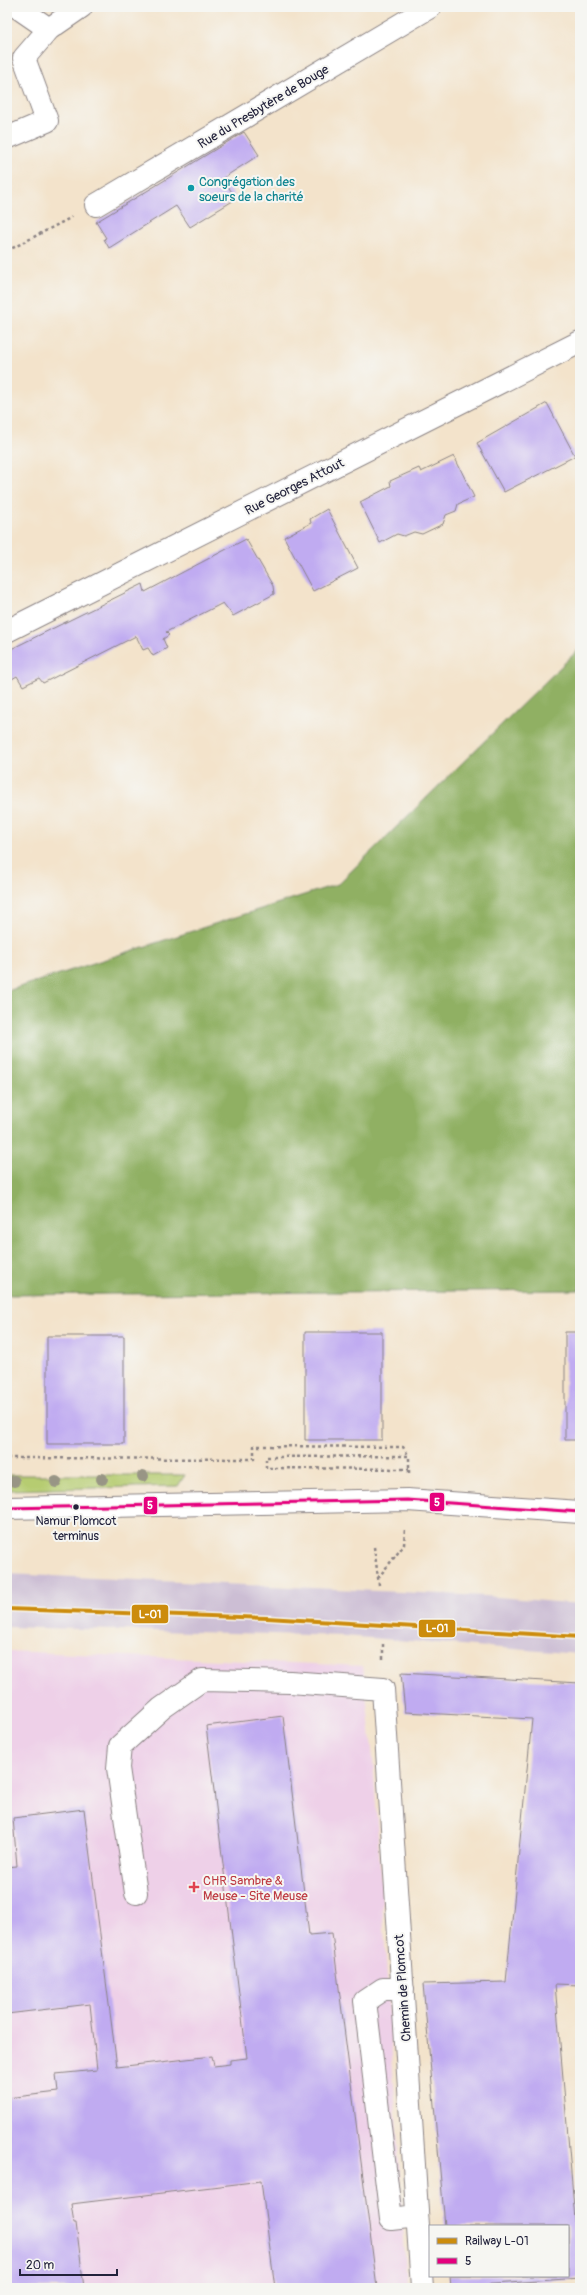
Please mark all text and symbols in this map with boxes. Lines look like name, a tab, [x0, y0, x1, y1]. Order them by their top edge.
street label: Rue du Presbytère de Bouge	[195, 61, 332, 152]
place label: Congrégation des soeurs de la charité	[199, 174, 304, 205]
marker: Congrégation des soeurs de la charité	[186, 183, 196, 193]
street label: Rue Georges Attout	[242, 455, 347, 519]
line badge: 5	[429, 1492, 445, 1512]
line badge: 5	[143, 1496, 158, 1515]
text: 5	[434, 1496, 440, 1509]
text: 5	[147, 1499, 153, 1512]
marker: Namur Plomcot terminus	[71, 1502, 81, 1512]
place label: Namur Plomcot terminus	[36, 1514, 117, 1544]
line badge: L-01	[131, 1604, 169, 1624]
text: L-01	[139, 1608, 161, 1621]
line badge: L-01	[418, 1619, 456, 1638]
text: L-01	[426, 1622, 448, 1635]
place label: CHR Sambre & Meuse - Site Meuse	[203, 1873, 308, 1904]
marker: CHR Sambre & Meuse - Site Meuse	[188, 1881, 200, 1893]
street label: Chemin de Plomcot	[391, 1933, 415, 2042]
legend	[429, 2225, 569, 2277]
text: Railway L-01	[465, 2234, 529, 2249]
scale bar	[20, 2251, 117, 2277]
text: 5	[465, 2254, 472, 2269]
text: 20 m	[26, 2258, 55, 2273]

